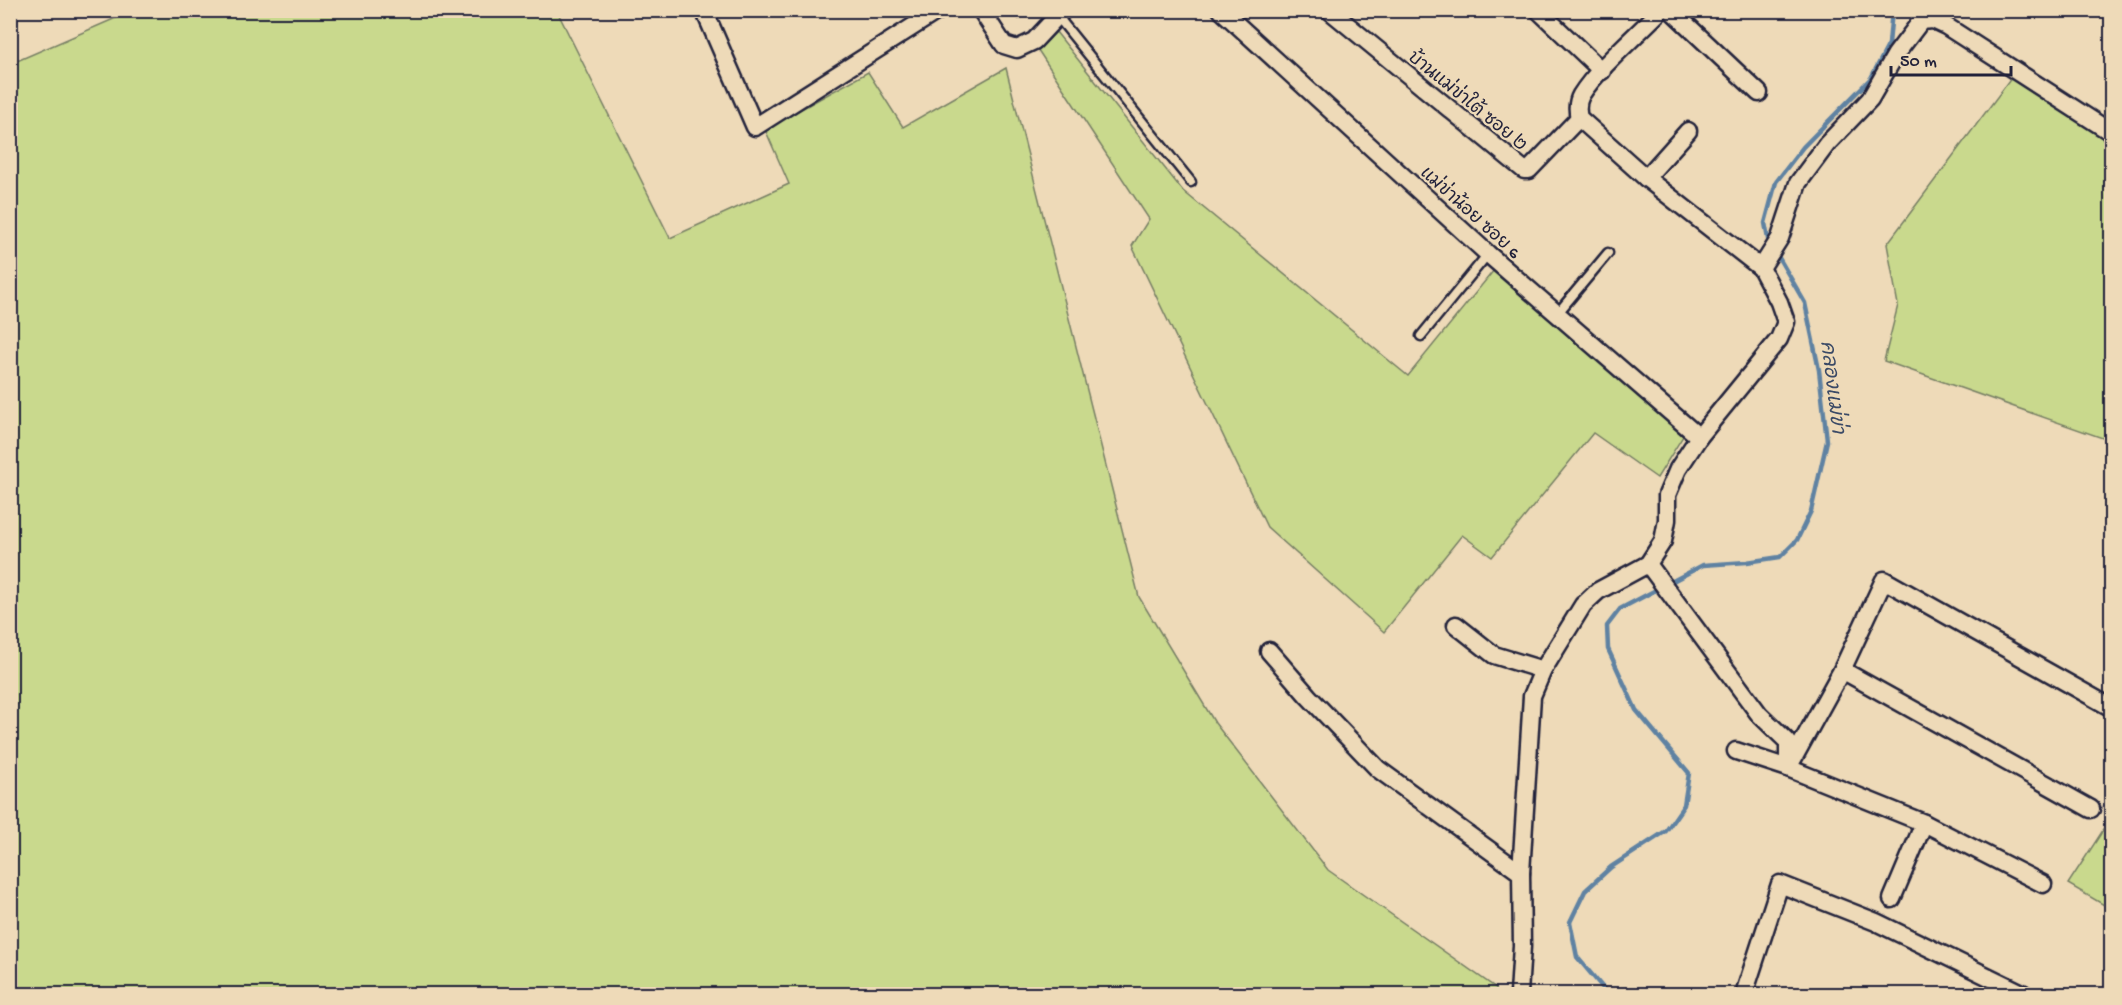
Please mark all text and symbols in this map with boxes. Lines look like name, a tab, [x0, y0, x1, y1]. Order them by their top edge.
scale bar	[1891, 39, 2011, 77]
street label: บ้านแม่ข่าใต้ ซอย ๒	[1403, 44, 1533, 156]
text: 50 m	[1900, 52, 1937, 73]
street label: แม่ข่าน้อย ซอย 6	[1415, 160, 1527, 265]
water label: คลองแม่ข่า	[1813, 339, 1852, 437]

